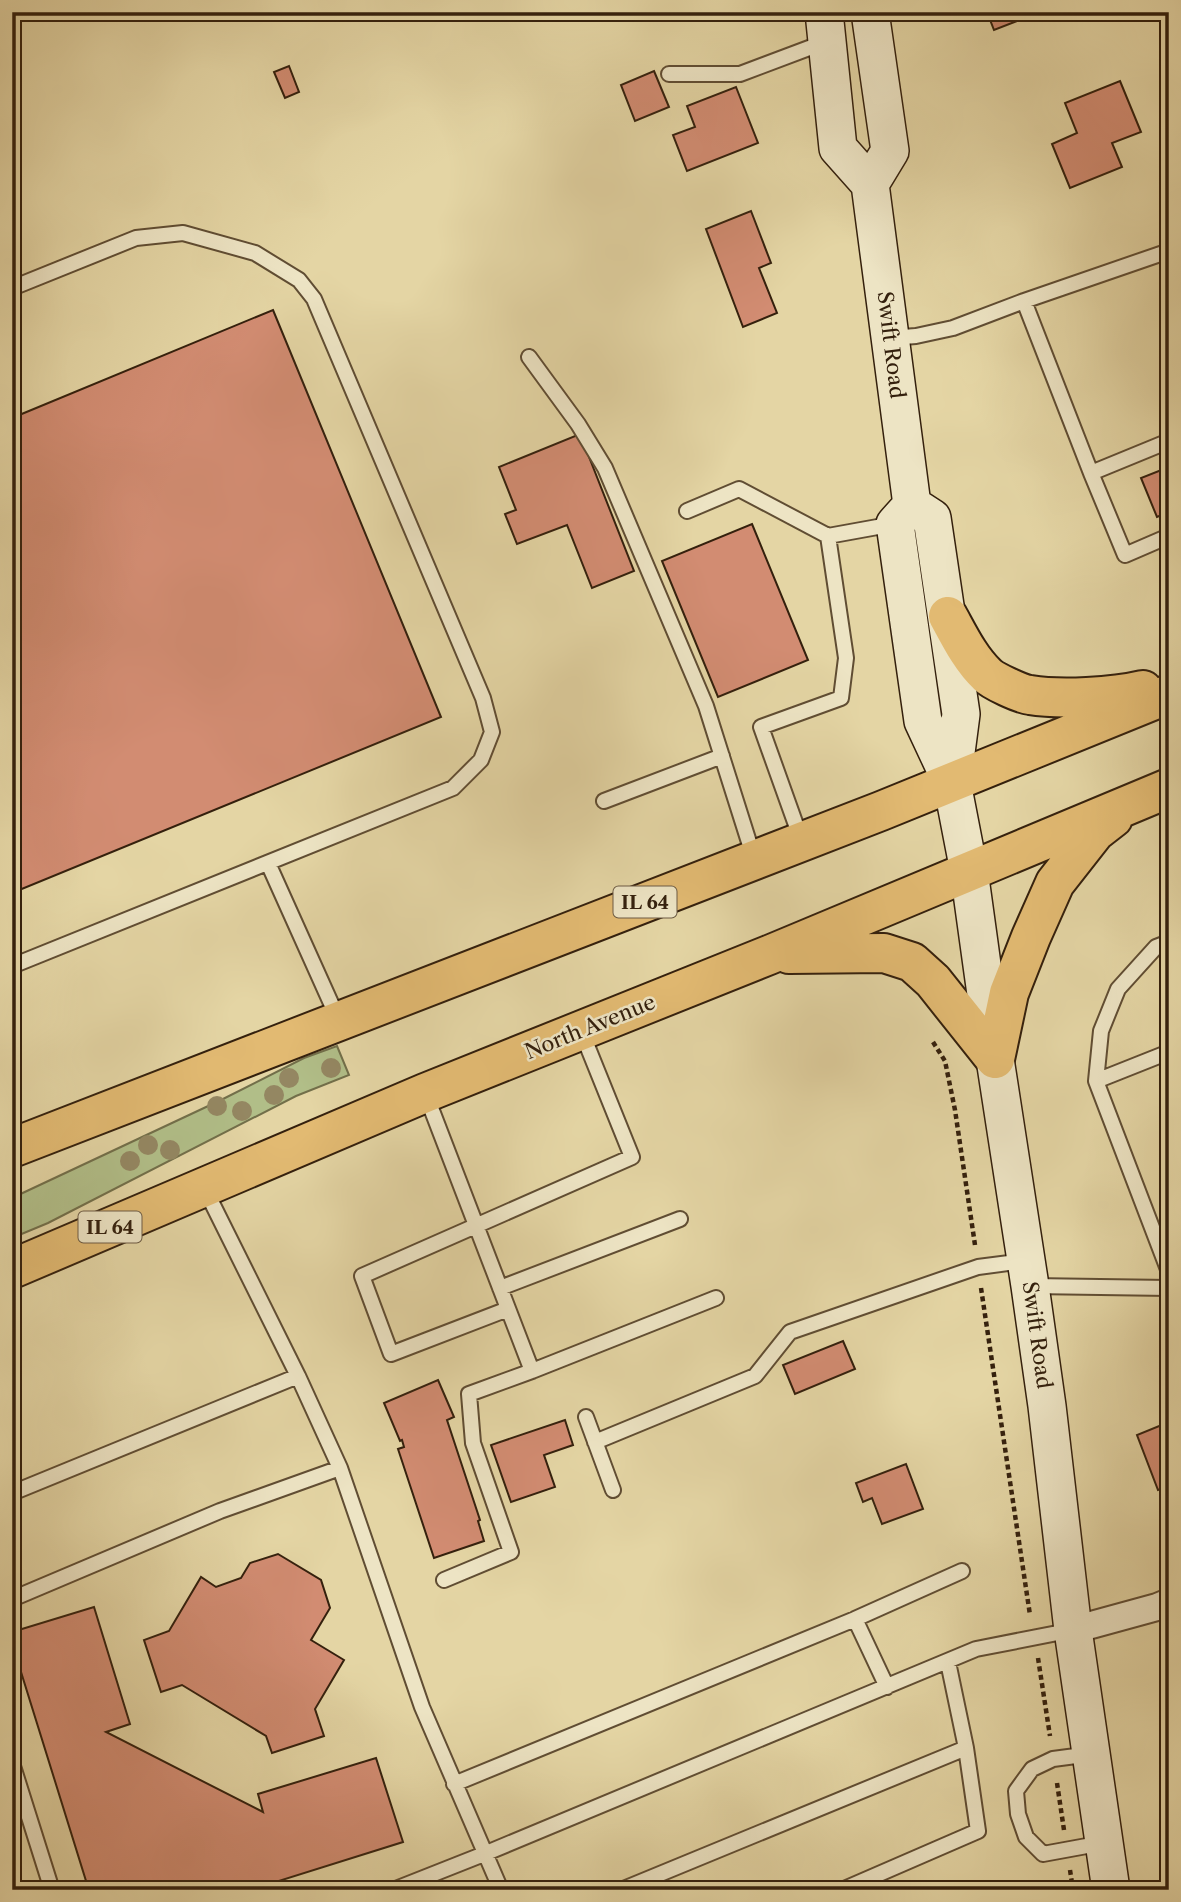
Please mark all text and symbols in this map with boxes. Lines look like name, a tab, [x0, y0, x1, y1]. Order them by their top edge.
street label: Swift Road	[872, 290, 911, 400]
road number: IL 64	[614, 887, 676, 918]
street label: North Avenue	[521, 989, 659, 1064]
road number: IL 64	[78, 1212, 142, 1242]
street label: Swift Road	[1018, 1280, 1057, 1390]

